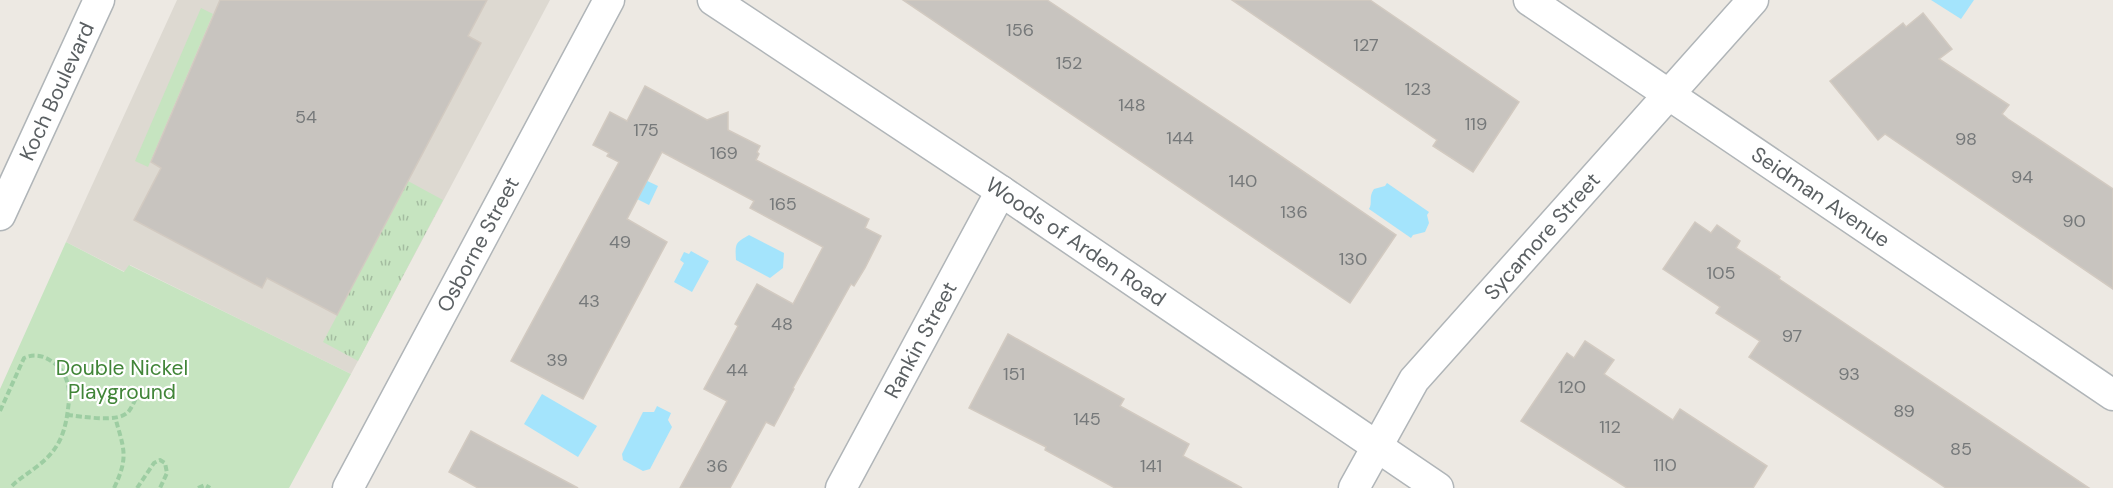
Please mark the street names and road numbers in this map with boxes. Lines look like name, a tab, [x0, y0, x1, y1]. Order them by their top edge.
street label: Koch Boulevard	[13, 18, 101, 165]
street label: Seidman Avenue	[1746, 140, 1895, 254]
street label: Sycamore Street	[1478, 167, 1606, 306]
street label: Woods of Arden Road	[980, 171, 1171, 313]
street label: Osborne Street	[431, 172, 526, 317]
street label: Rankin Street	[878, 277, 963, 403]

